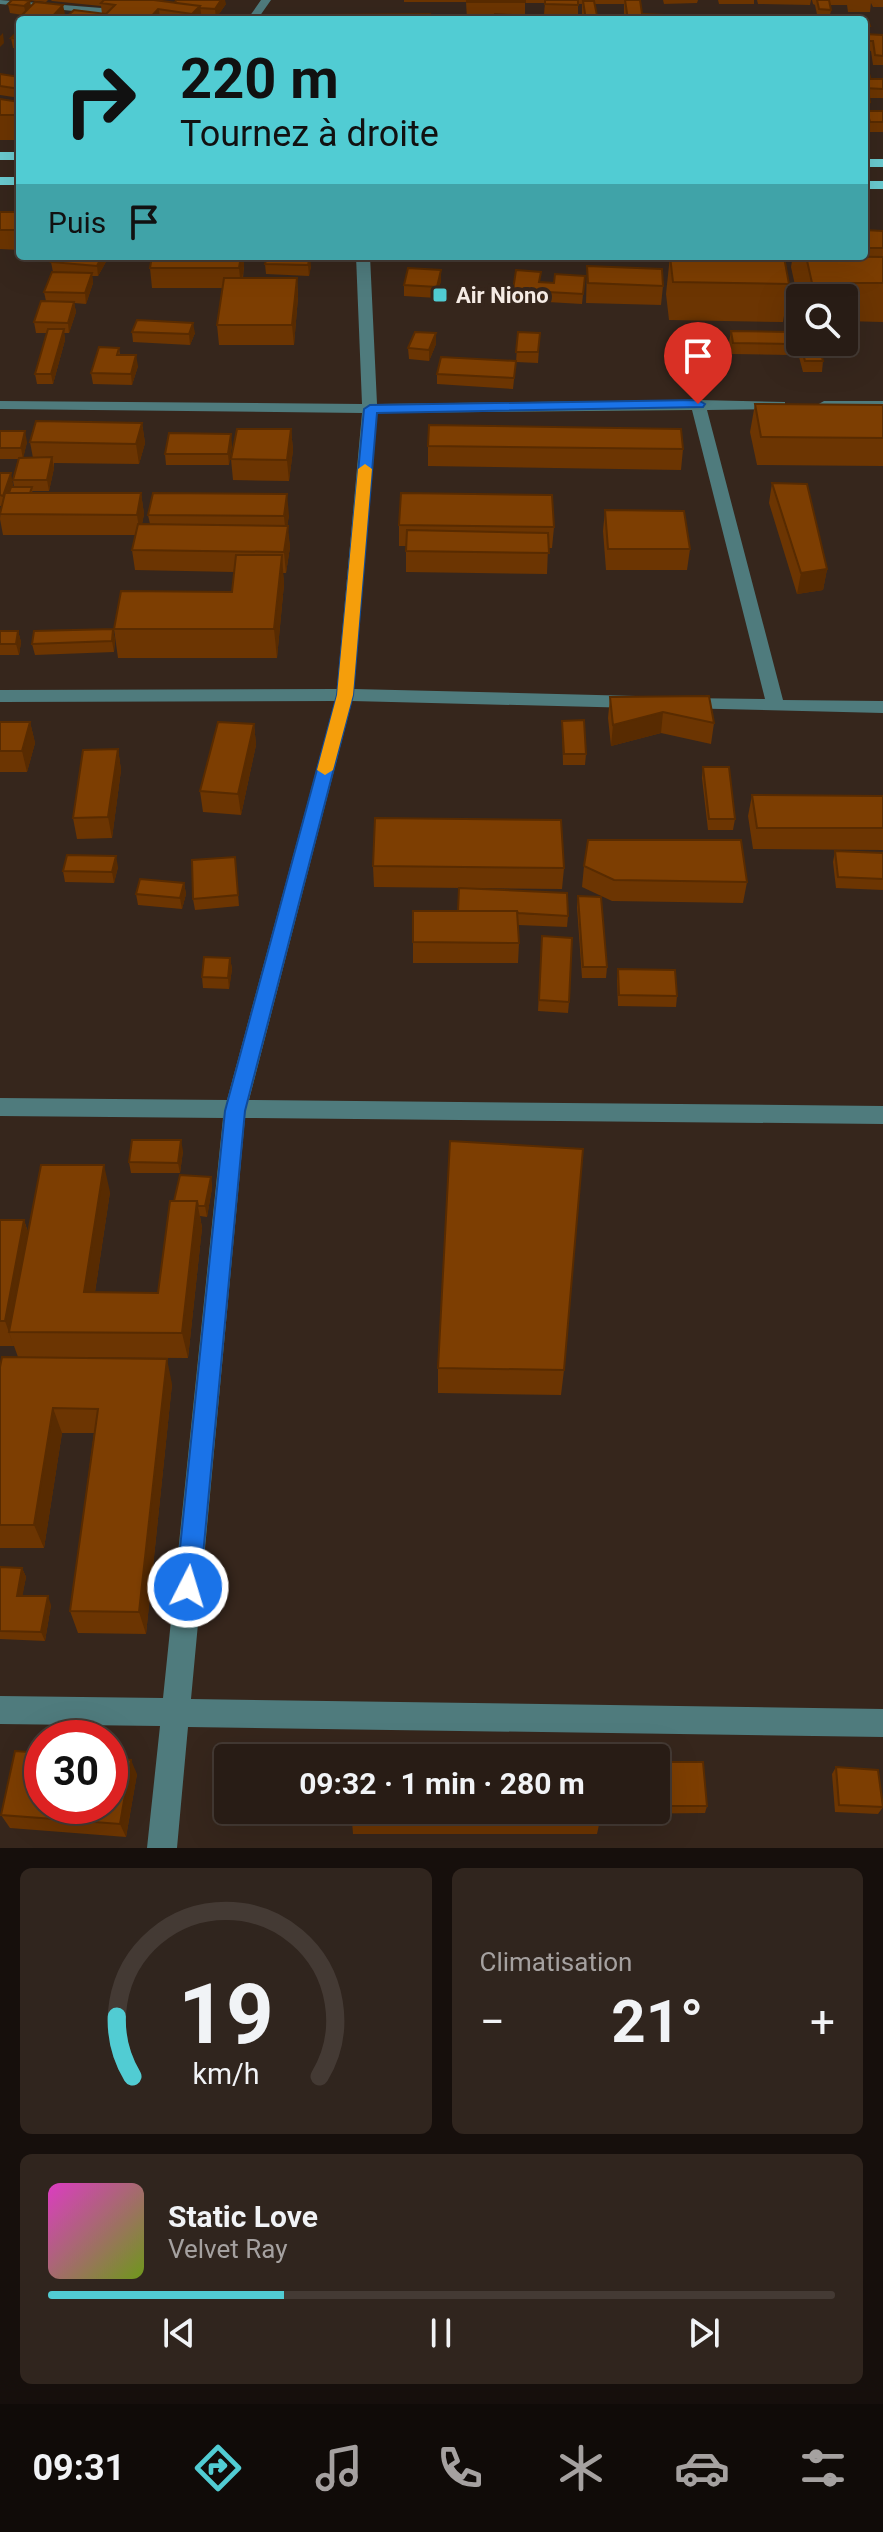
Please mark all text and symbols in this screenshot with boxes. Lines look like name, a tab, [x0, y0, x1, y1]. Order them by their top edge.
text: 220 m	[180, 46, 339, 112]
icon: right	[48, 48, 152, 152]
text: Tournez à droite	[180, 113, 439, 155]
icon: arrive	[122, 200, 166, 244]
text: Puis	[48, 205, 106, 240]
place label: Air Niono	[456, 283, 549, 308]
map controls	[786, 284, 858, 356]
button: search	[786, 284, 858, 356]
marker: Air Niono	[431, 286, 449, 304]
pin	[664, 322, 732, 404]
icon: arrive	[676, 334, 720, 378]
position arrow	[146, 1545, 230, 1629]
speed limit sign: 30	[24, 1720, 128, 1824]
text: 09:32 · 1 min · 280 m	[299, 1766, 585, 1801]
text: Climatisation	[480, 1947, 632, 1977]
text: 19	[178, 1966, 273, 2063]
text: 21°	[611, 1986, 703, 2057]
text: −	[480, 1996, 505, 2048]
text: +	[810, 1996, 835, 2048]
text: km/h	[192, 2057, 259, 2091]
text: Static Love	[168, 2199, 318, 2234]
text: Velvet Ray	[168, 2234, 288, 2264]
icon: previous	[157, 2311, 201, 2355]
icon: pause	[419, 2311, 463, 2355]
icon: next	[682, 2311, 726, 2355]
icon: directions	[190, 2440, 246, 2496]
icon: music	[311, 2440, 367, 2496]
icon: phone	[432, 2440, 488, 2496]
icon: climate	[553, 2440, 609, 2496]
icon: car	[674, 2440, 730, 2496]
icon: filters	[795, 2440, 851, 2496]
text: 09:31	[32, 2447, 125, 2489]

